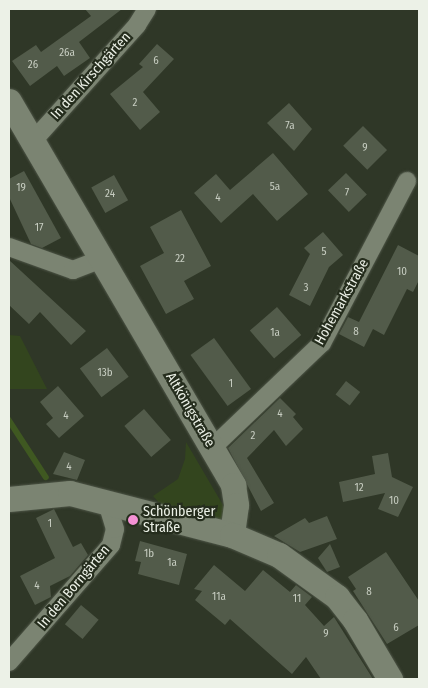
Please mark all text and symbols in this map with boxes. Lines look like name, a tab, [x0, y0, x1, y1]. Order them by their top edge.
street label: In den Kirschgärten	[48, 29, 134, 123]
house number: 26a	[59, 46, 75, 60]
house number: 6	[153, 54, 159, 68]
house number: 26	[28, 58, 38, 72]
house number: 2	[133, 96, 137, 110]
house number: 7a	[285, 119, 295, 133]
house number: 9	[362, 141, 368, 155]
house number: 5a	[270, 180, 280, 194]
house number: 19	[16, 181, 26, 195]
house number: 7	[345, 186, 349, 200]
house number: 24	[105, 187, 115, 201]
house number: 4	[215, 191, 221, 205]
house number: 17	[35, 221, 43, 235]
house number: 5	[321, 245, 327, 259]
house number: 22	[175, 252, 185, 266]
street label: Hohemarkstraße	[312, 256, 372, 348]
house number: 10	[397, 265, 407, 279]
house number: 3	[304, 281, 308, 295]
house number: 8	[353, 325, 359, 339]
house number: 1a	[270, 326, 280, 340]
house number: 13b	[97, 366, 113, 380]
street label: Altkönigstraße	[162, 370, 218, 450]
house number: 1	[229, 377, 233, 391]
house number: 4	[277, 407, 283, 421]
house number: 4	[63, 409, 69, 423]
house number: 2	[251, 429, 255, 443]
house number: 4	[66, 460, 72, 474]
house number: 12	[354, 481, 364, 495]
house number: 10	[389, 494, 399, 508]
place label: Schönberger Straße	[143, 504, 215, 536]
marker: Schönberger Straße	[127, 514, 139, 526]
house number: 1	[48, 517, 52, 531]
street label: In den Borngärten	[34, 542, 114, 632]
house number: 1b	[144, 547, 154, 561]
house number: 1a	[167, 556, 177, 570]
house number: 4	[34, 579, 40, 593]
house number: 8	[366, 585, 372, 599]
house number: 11a	[212, 590, 226, 604]
house number: 11	[293, 592, 301, 606]
house number: 6	[393, 621, 399, 635]
house number: 9	[323, 627, 329, 641]

